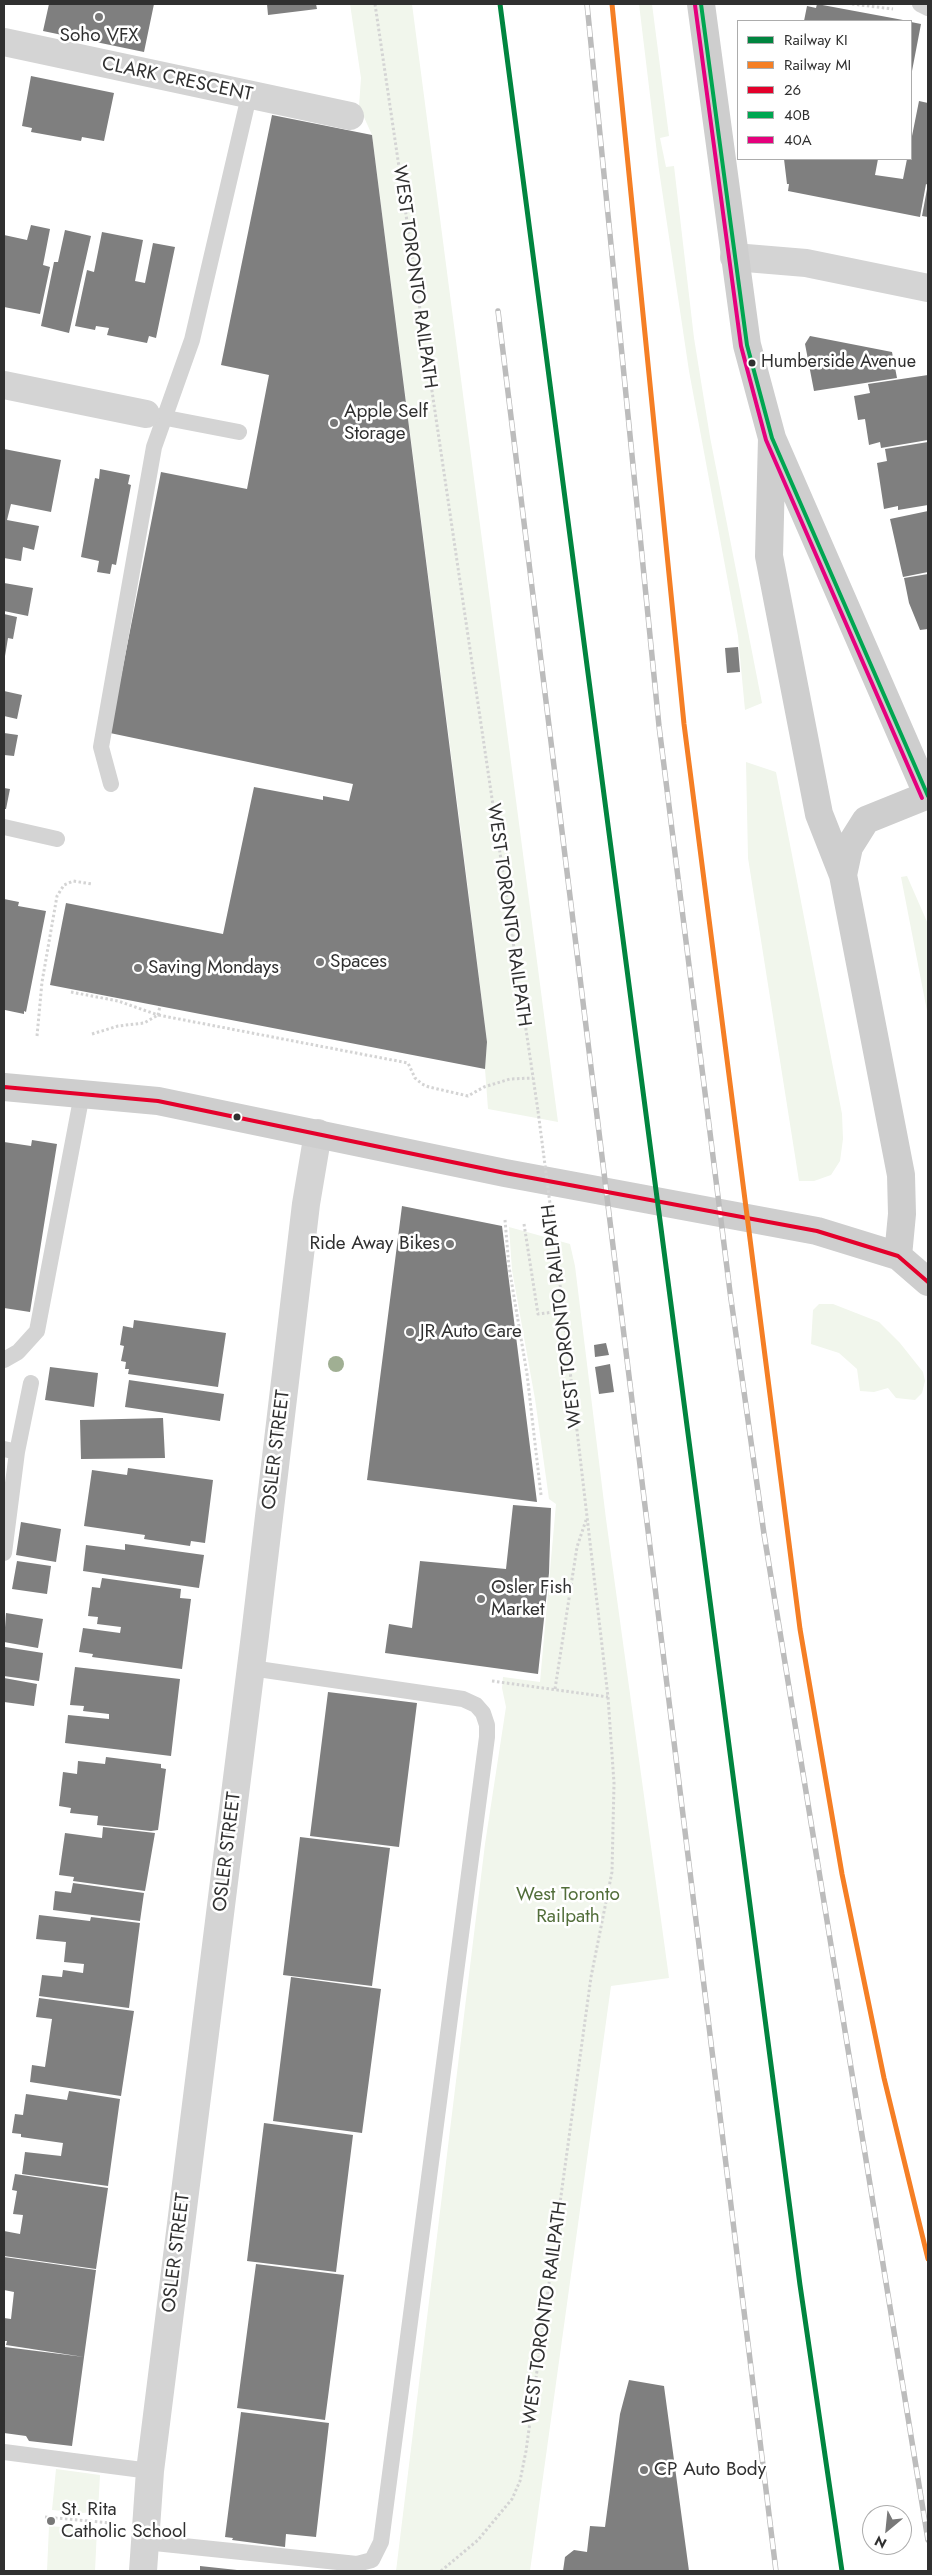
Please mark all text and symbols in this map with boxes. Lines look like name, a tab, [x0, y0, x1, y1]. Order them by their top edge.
marker: Soho VFX	[93, 11, 105, 23]
legend	[737, 20, 912, 160]
place label: Soho VFX	[60, 25, 138, 47]
text: Railway KI	[784, 29, 848, 51]
street label: CLARK CRESCENT	[100, 53, 254, 107]
text: Railway MI	[784, 54, 851, 76]
text: 26	[784, 79, 801, 101]
text: 40B	[784, 104, 810, 126]
text: 40A	[784, 129, 812, 151]
street label: WEST TORONTO RAILPATH	[387, 164, 441, 390]
place label: Humberside Avenue	[761, 352, 916, 374]
marker: Humberside Avenue	[747, 358, 757, 368]
place label: Apple Self Storage	[344, 401, 428, 445]
marker: Apple Self Storage	[328, 417, 340, 429]
street label: WEST TORONTO RAILPATH	[481, 802, 535, 1028]
place label: Spaces	[330, 951, 387, 973]
marker: Spaces	[314, 956, 326, 968]
place label: Saving Mondays	[148, 957, 279, 979]
marker: Saving Mondays	[132, 962, 144, 974]
unlabelled marker	[232, 1112, 242, 1122]
street label: WEST TORONTO RAILPATH	[538, 1203, 588, 1429]
place label: Ride Away Bikes	[309, 1233, 440, 1255]
marker: Ride Away Bikes	[444, 1238, 456, 1250]
place label: JR Auto Care	[420, 1321, 522, 1343]
marker: JR Auto Care	[404, 1326, 416, 1338]
street label: OSLER STREET	[258, 1389, 296, 1511]
place label: Osler Fish Market	[491, 1577, 572, 1621]
marker: Osler Fish Market	[475, 1593, 487, 1605]
street label: OSLER STREET	[209, 1791, 247, 1913]
park label: West Toronto Railpath	[516, 1884, 620, 1928]
street label: OSLER STREET	[158, 2192, 196, 2314]
street label: WEST TORONTO RAILPATH	[519, 2200, 573, 2426]
place label: CP Auto Body	[654, 2459, 766, 2481]
marker: CP Auto Body	[638, 2464, 650, 2476]
place label: St. Rita Catholic School	[61, 2499, 187, 2543]
north arrow	[862, 2505, 912, 2555]
marker: St. Rita Catholic School	[45, 2515, 57, 2527]
text: N	[871, 2531, 890, 2554]

